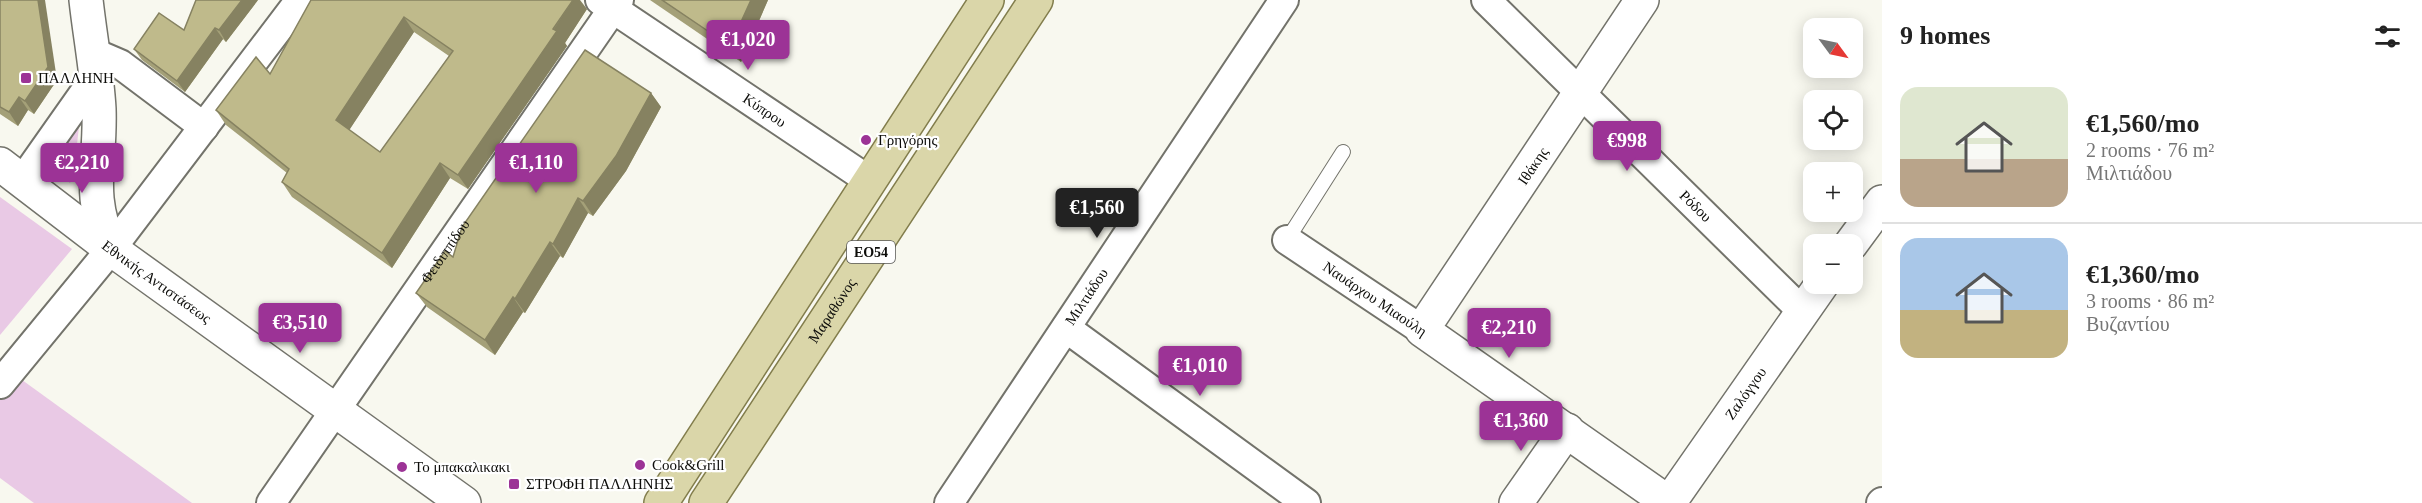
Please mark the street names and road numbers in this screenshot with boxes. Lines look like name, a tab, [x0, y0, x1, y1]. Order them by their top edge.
street label: Κύπρου	[740, 90, 789, 130]
street label: Ιθάκης	[1515, 144, 1551, 188]
street label: Ρόδου	[1676, 187, 1715, 225]
street label: Φειδιππίδου	[418, 217, 473, 286]
street label: Εθνικής Αντιστάσεως	[99, 237, 214, 326]
road number: ΕΟ54	[847, 241, 895, 263]
street label: Ναυάρχου Μιαούλη	[1320, 258, 1430, 340]
street label: Μιλτιάδου	[1062, 265, 1111, 328]
street label: Μαραθώνος	[805, 275, 859, 346]
street label: Ζαλόγγου	[1722, 364, 1769, 422]

